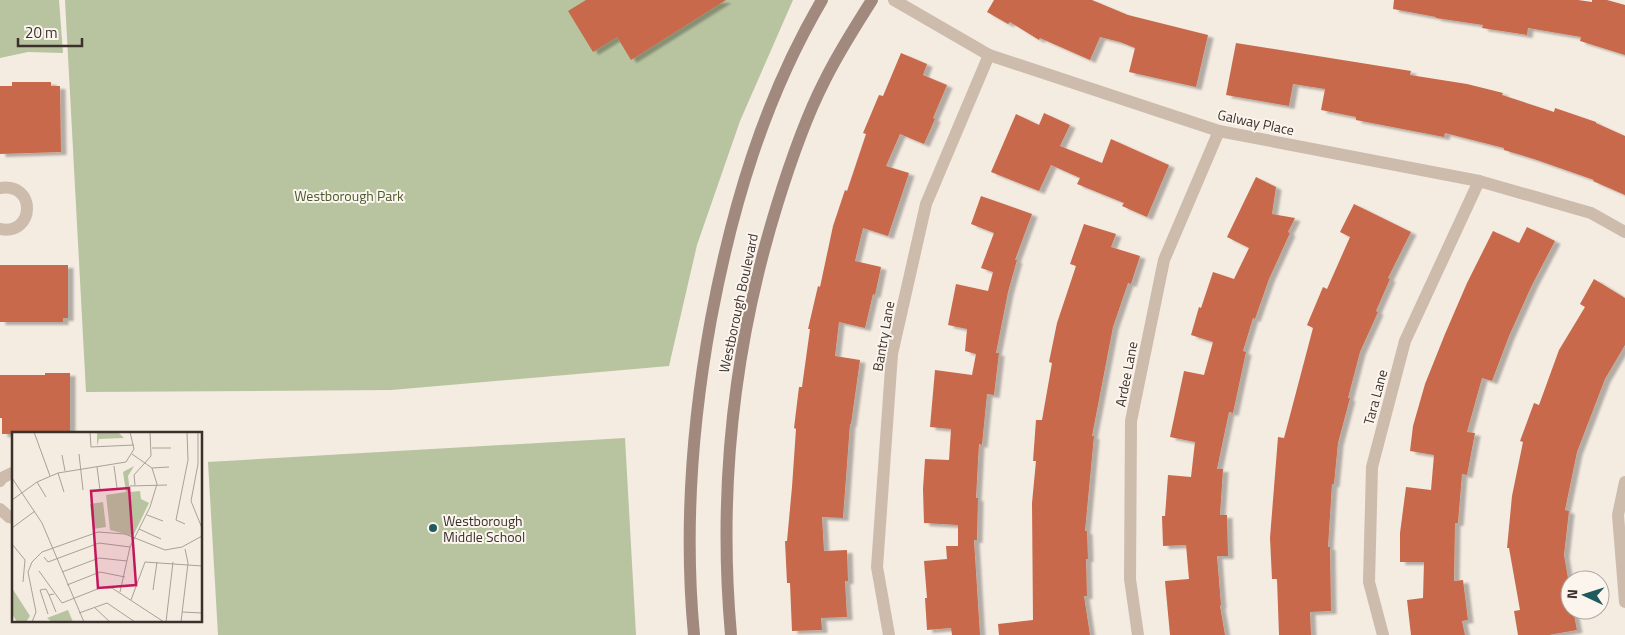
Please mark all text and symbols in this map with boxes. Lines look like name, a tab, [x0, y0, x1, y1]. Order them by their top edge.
scale bar	[18, 15, 81, 47]
text: 20 m	[25, 21, 58, 44]
street label: Galway Place	[1216, 104, 1296, 140]
park label: Westborough Park	[294, 185, 404, 206]
street label: Westborough Boulevard	[713, 231, 763, 375]
street label: Bantry Lane	[866, 299, 900, 373]
street label: Ardee Lane	[1109, 340, 1143, 408]
street label: Tara Lane	[1358, 367, 1392, 427]
inset map	[12, 432, 202, 622]
place label: Westborough Middle School	[443, 510, 525, 547]
marker: Westborough Middle School	[427, 522, 439, 534]
north arrow	[1560, 570, 1610, 620]
text: N	[1561, 588, 1582, 600]

